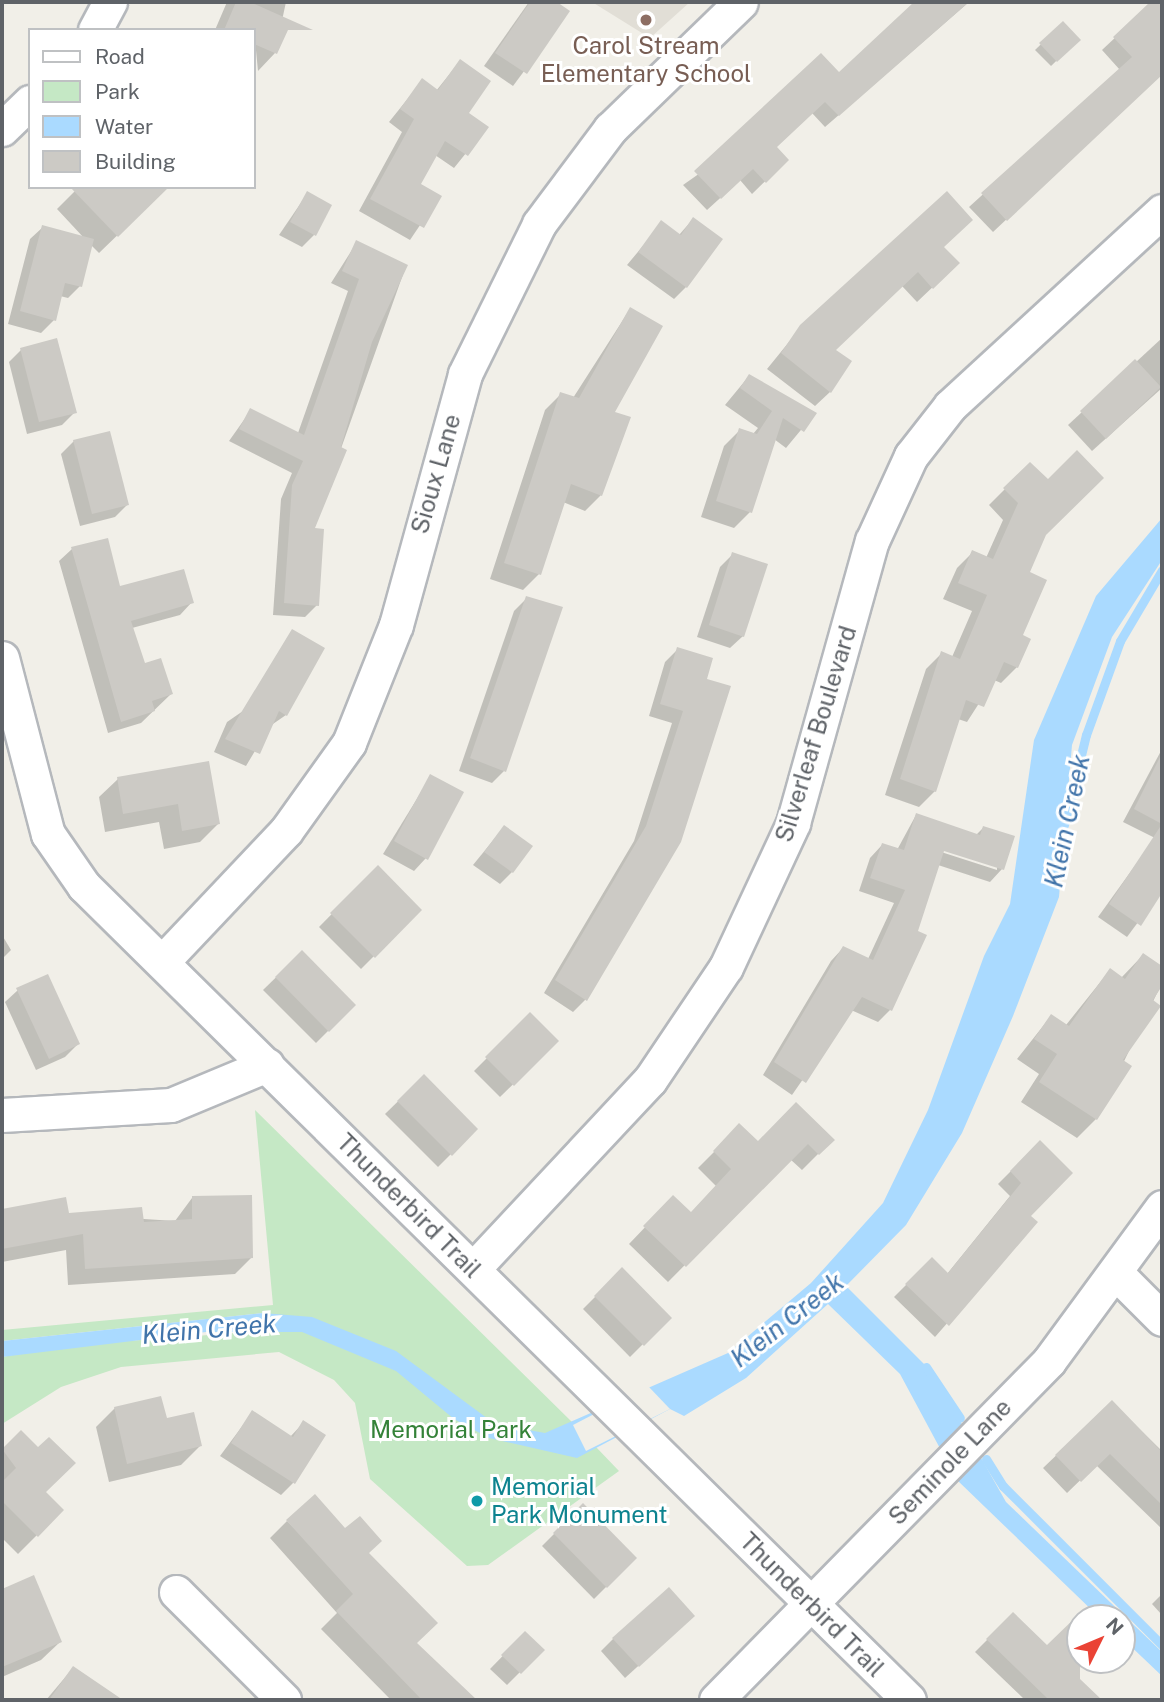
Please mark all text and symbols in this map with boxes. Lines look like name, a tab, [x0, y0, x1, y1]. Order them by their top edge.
marker: Carol Stream Elementary School	[638, 12, 654, 28]
legend	[28, 28, 256, 189]
place label: Carol Stream Elementary School	[541, 32, 751, 88]
text: Road	[95, 44, 145, 69]
text: Park	[95, 79, 140, 104]
text: Water	[95, 114, 153, 139]
text: Building	[95, 149, 176, 174]
street label: Sioux Lane	[405, 411, 467, 537]
street label: Silverleaf Boulevard	[769, 622, 863, 846]
water label: Klein Creek	[1038, 752, 1096, 890]
street label: Thunderbird Trail	[331, 1128, 487, 1284]
water label: Klein Creek	[724, 1266, 850, 1374]
water label: Klein Creek	[140, 1308, 278, 1350]
street label: Seminole Lane	[883, 1393, 1017, 1531]
park label: Memorial Park	[370, 1416, 532, 1444]
place label: Memorial Park Monument	[491, 1473, 668, 1529]
marker: Memorial Park Monument	[469, 1493, 485, 1509]
street label: Thunderbird Trail	[734, 1527, 890, 1683]
north arrow	[1066, 1604, 1136, 1674]
text: N	[1102, 1613, 1128, 1639]

